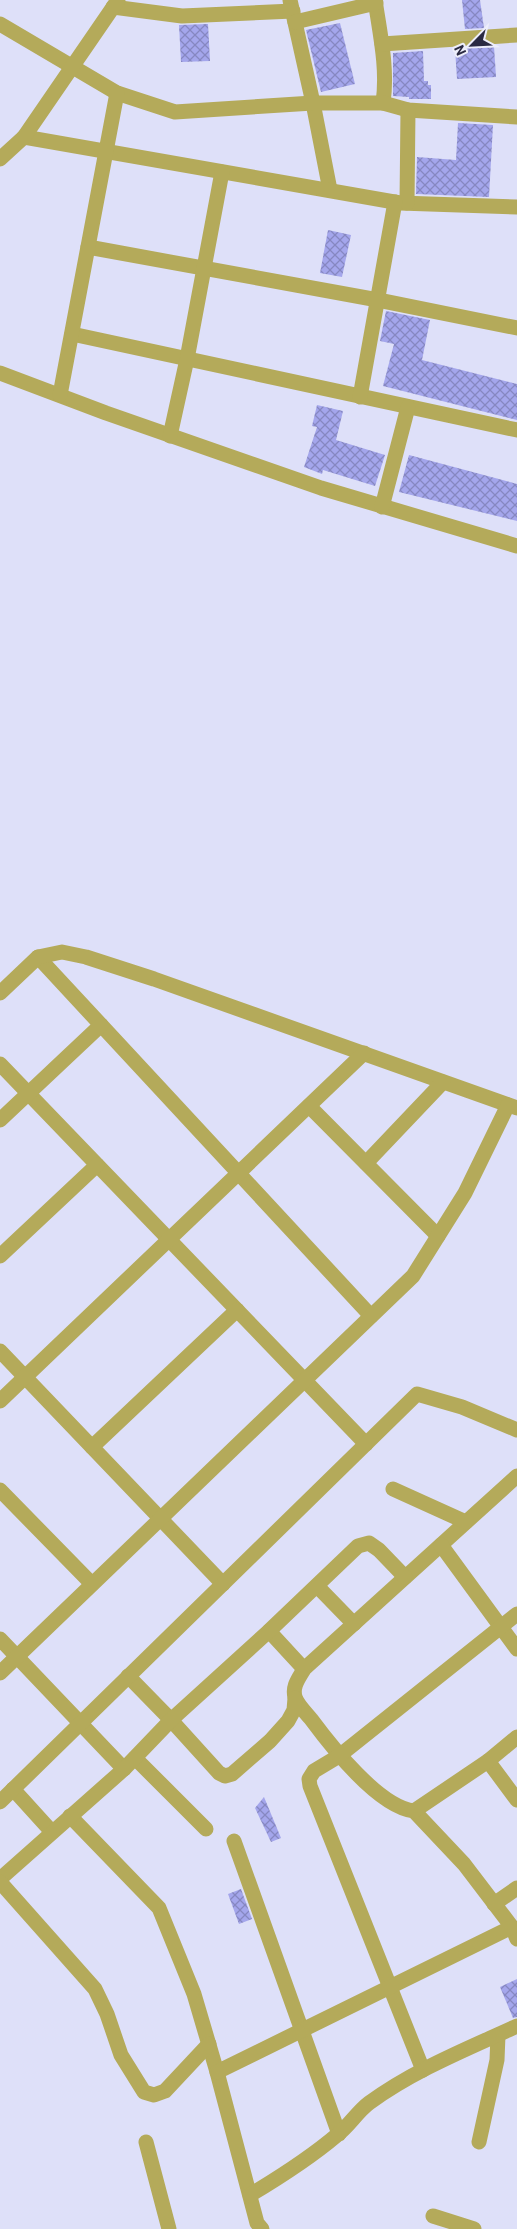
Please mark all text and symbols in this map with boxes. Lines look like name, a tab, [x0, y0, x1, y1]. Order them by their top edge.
north arrow	[447, 20, 497, 70]
text: N	[450, 43, 469, 58]

